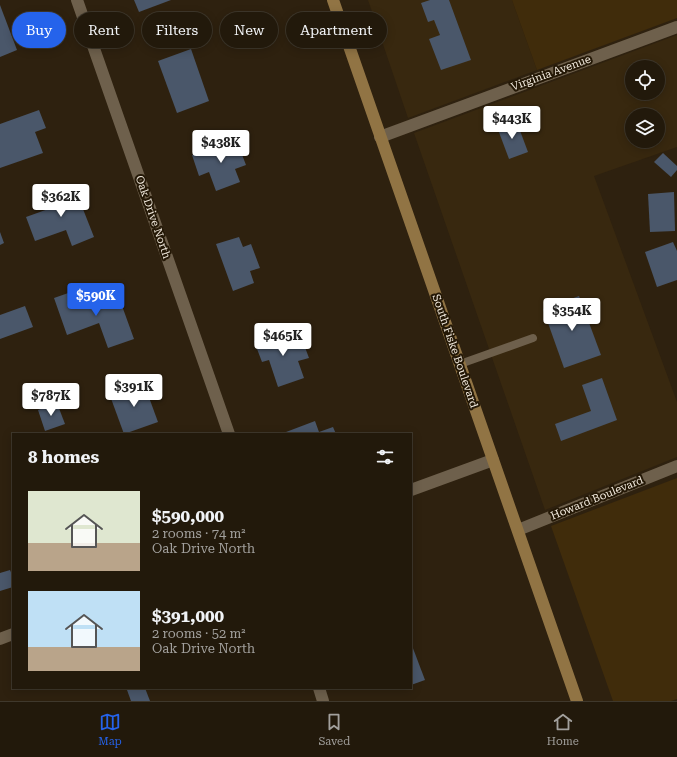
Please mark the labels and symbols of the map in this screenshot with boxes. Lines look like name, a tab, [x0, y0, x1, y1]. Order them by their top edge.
street label: Virginia Avenue	[509, 53, 593, 93]
pin: $443K	[484, 106, 540, 140]
pin: $438K	[193, 130, 249, 164]
street label: Oak Drive North	[133, 174, 173, 260]
pin: $362K	[33, 184, 89, 218]
pin: $590K	[68, 283, 124, 317]
street label: South Fiske Boulevard	[429, 292, 481, 410]
pin: $354K	[544, 298, 600, 332]
pin: $465K	[255, 323, 311, 357]
pin: $391K	[106, 374, 162, 408]
pin: $787K	[23, 383, 79, 417]
street label: Howard Boulevard	[549, 473, 645, 523]

